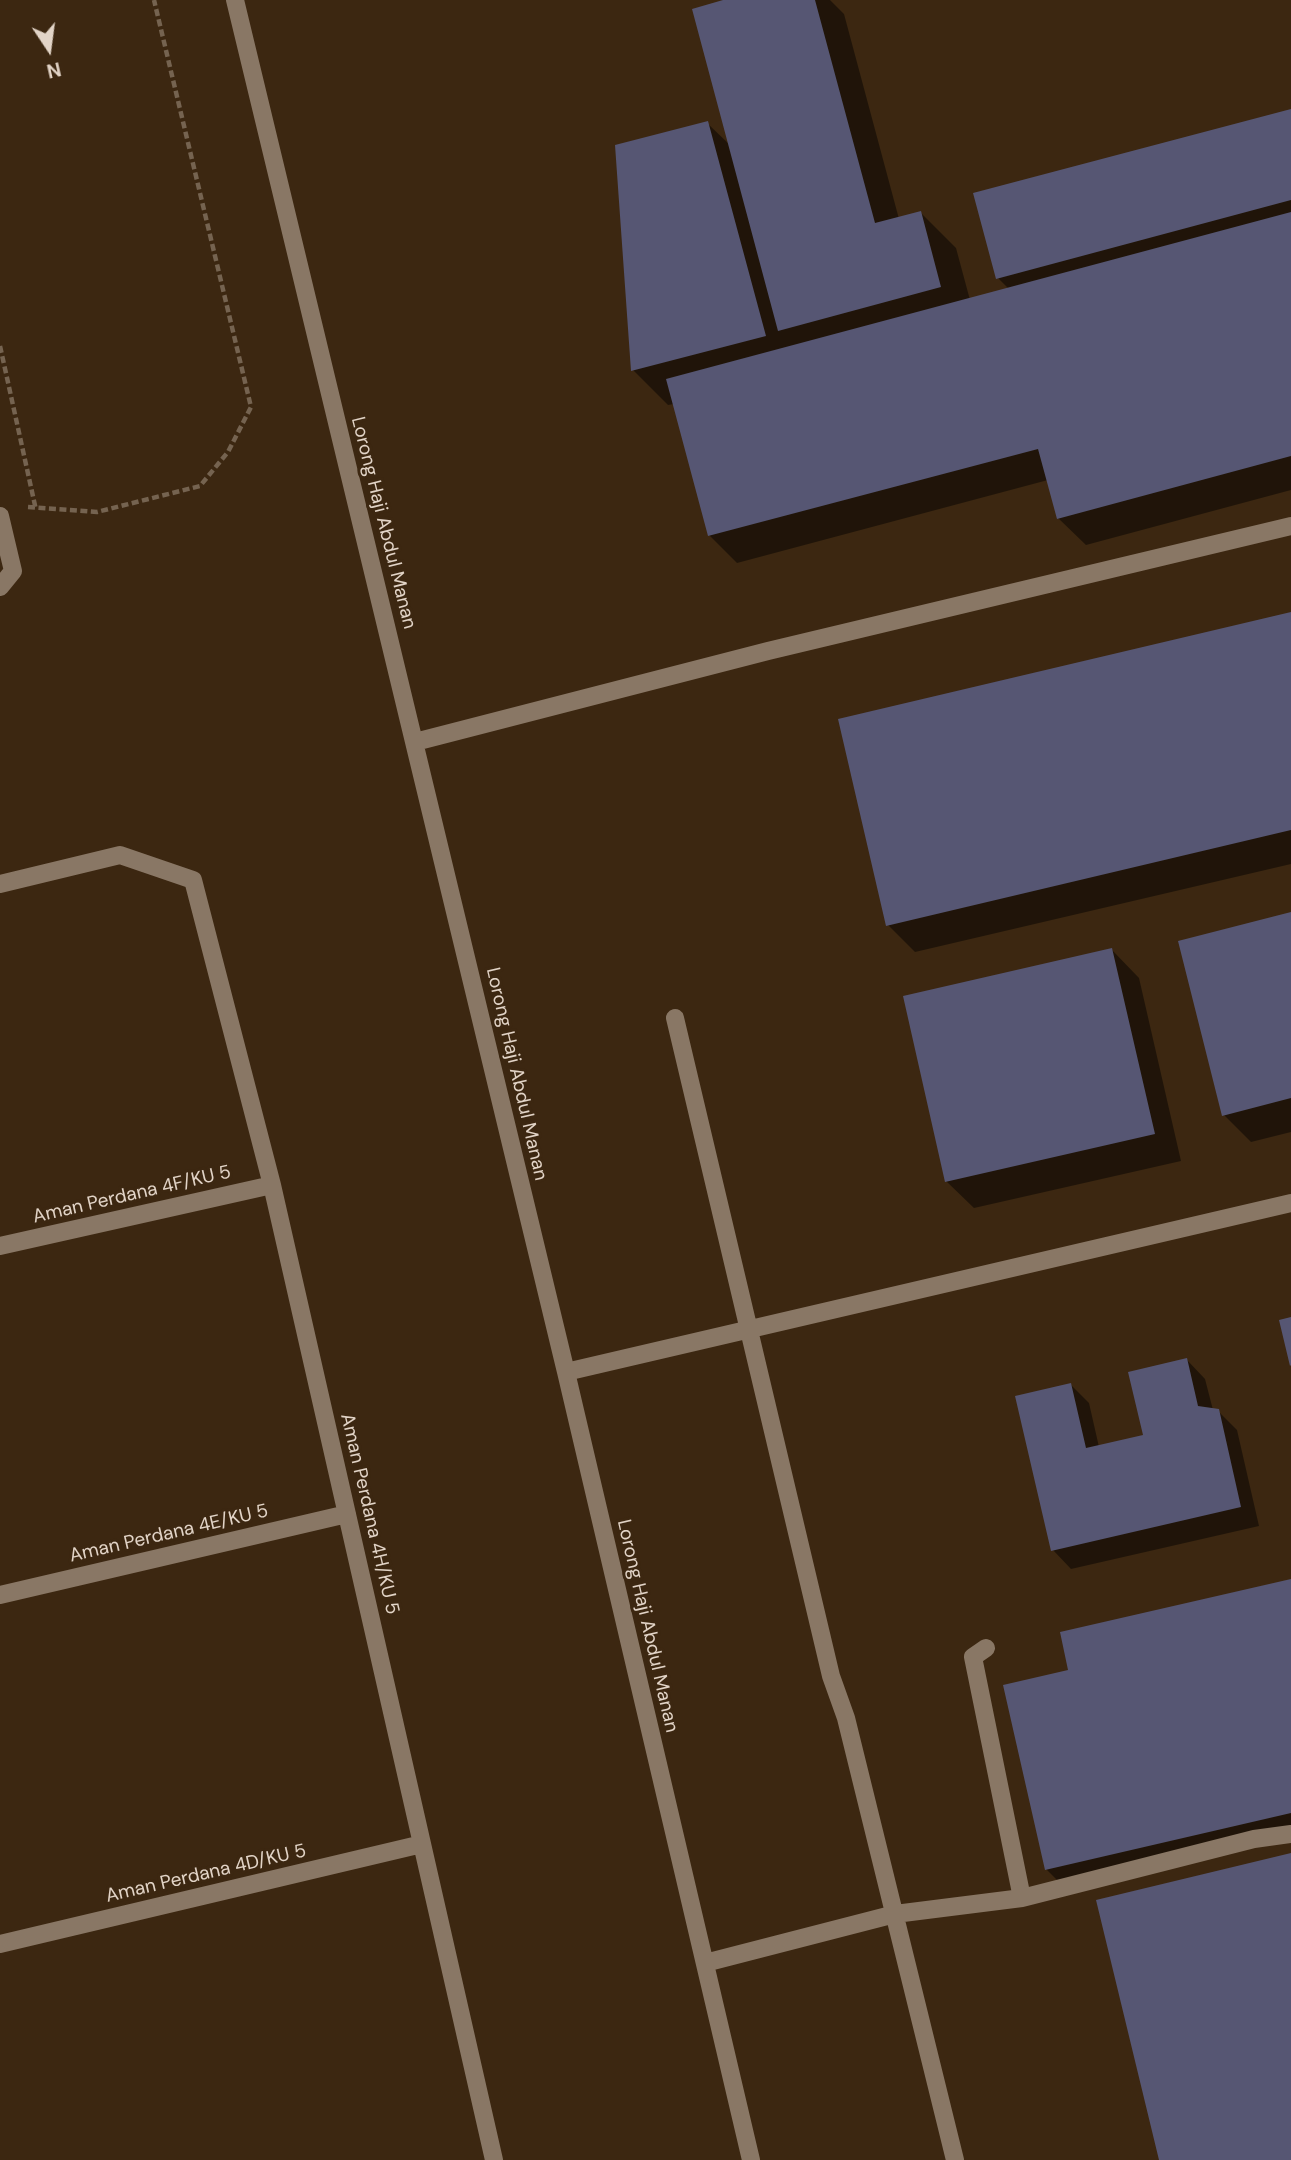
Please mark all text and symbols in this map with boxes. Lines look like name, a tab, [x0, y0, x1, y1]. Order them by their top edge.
north arrow	[14, 14, 84, 84]
text: N	[44, 56, 63, 84]
street label: Lorong Haji Abdul Manan	[346, 415, 420, 631]
street label: Lorong Haji Abdul Manan	[480, 965, 552, 1183]
street label: Aman Perdana 4F/KU 5	[31, 1161, 233, 1229]
street label: Aman Perdana 4H/KU 5	[335, 1411, 403, 1617]
street label: Aman Perdana 4E/KU 5	[67, 1500, 271, 1568]
street label: Lorong Haji Abdul Manan	[611, 1517, 683, 1735]
street label: Aman Perdana 4D/KU 5	[104, 1840, 308, 1908]

